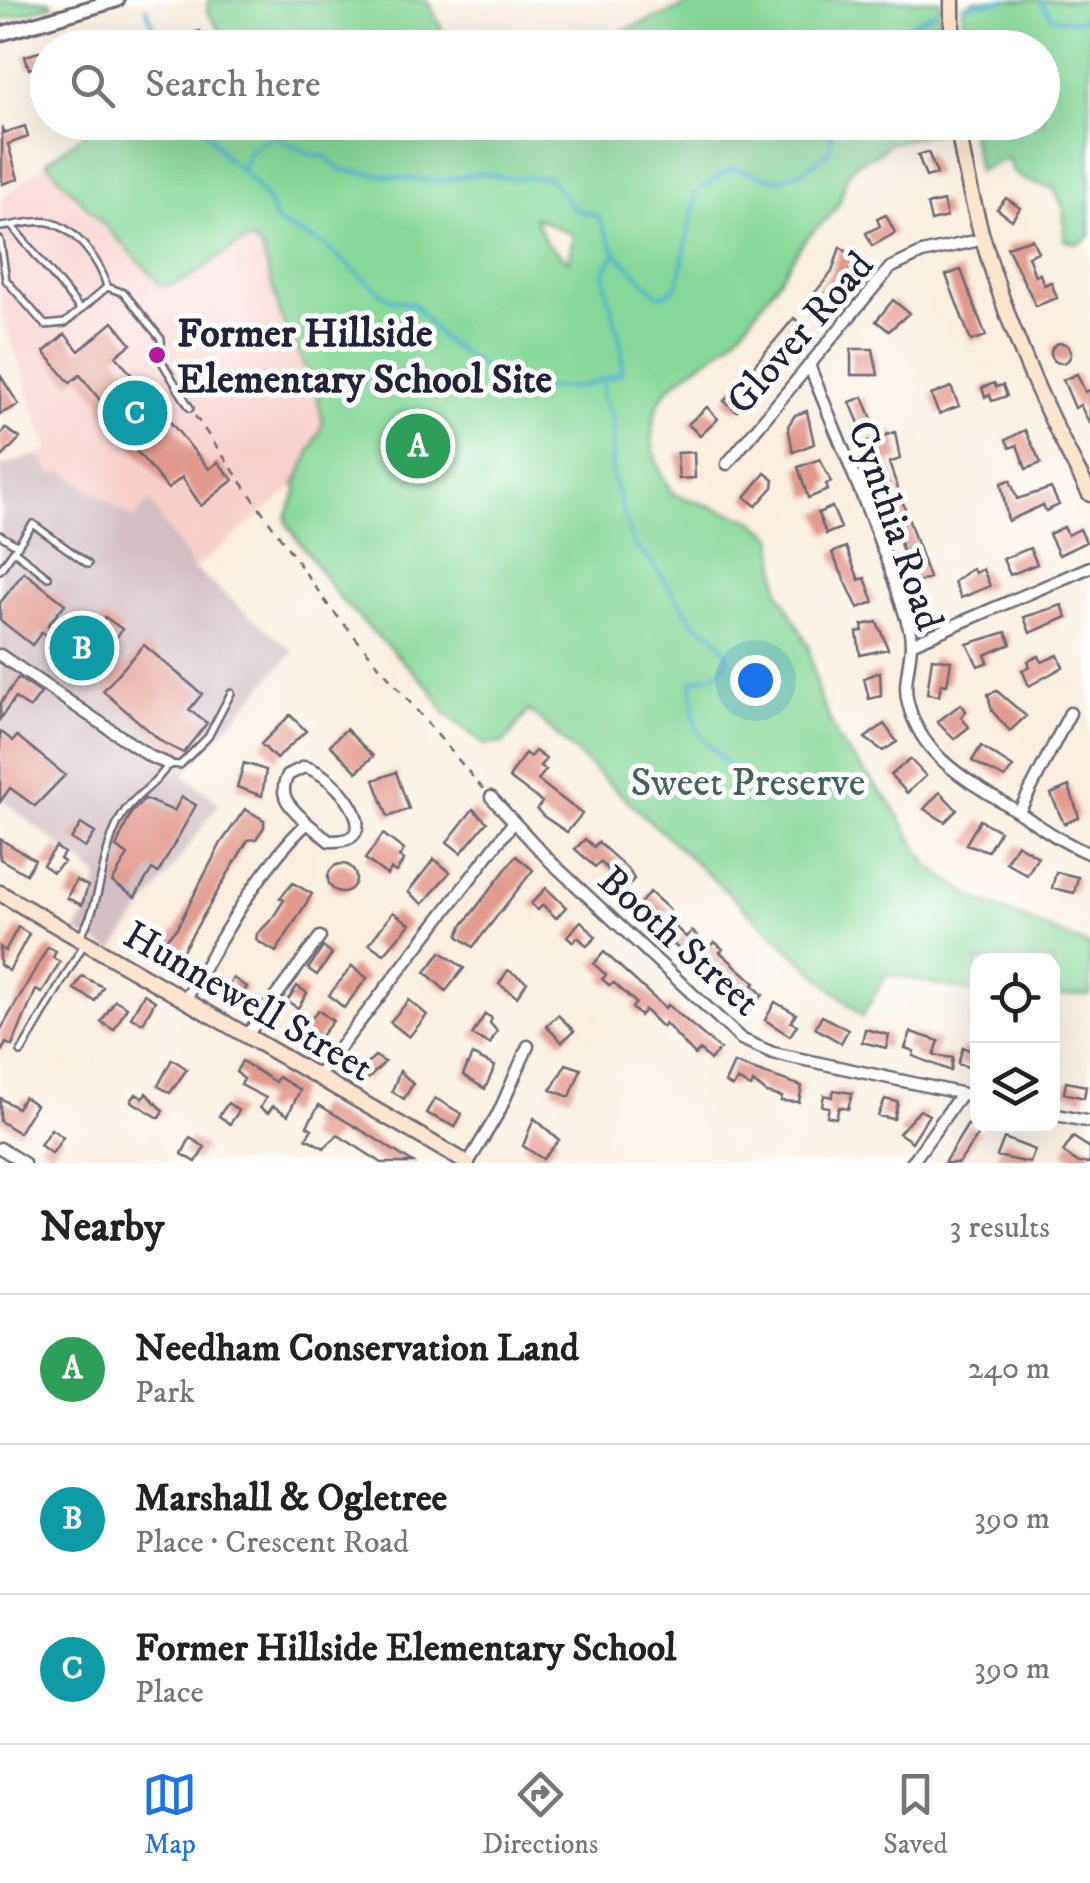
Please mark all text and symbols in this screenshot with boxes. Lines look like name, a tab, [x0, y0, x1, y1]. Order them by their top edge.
search box	[30, 30, 1060, 140]
icon: search	[65, 58, 120, 113]
text: Search here	[145, 61, 321, 109]
street label: Glover Road	[717, 242, 886, 426]
place label: Former Hillside Elementary School Site	[177, 310, 552, 406]
marker: Former Hillside Elementary School Site	[146, 344, 168, 366]
pin: C	[102, 376, 168, 450]
pin: A	[386, 408, 450, 484]
street label: Cynthia Road	[835, 415, 953, 637]
pin: B	[49, 610, 114, 686]
your location	[730, 655, 781, 706]
park label: Sweet Preserve	[631, 759, 865, 809]
street label: Booth Street	[587, 856, 769, 1028]
street label: Hunnewell Street	[114, 911, 381, 1094]
map controls	[970, 953, 1060, 1133]
button: locate	[970, 953, 1060, 1043]
button: layers	[970, 1043, 1060, 1133]
text: Nearby	[40, 1202, 164, 1254]
text: 3 results	[949, 1208, 1050, 1248]
text: Needham Conservation Land	[135, 1325, 579, 1373]
text: A	[62, 1349, 83, 1389]
text: 240 m	[968, 1349, 1050, 1389]
text: Park	[135, 1373, 195, 1413]
text: Marshall & Ogletree	[135, 1475, 447, 1523]
text: B	[62, 1499, 83, 1539]
text: 390 m	[974, 1499, 1050, 1539]
text: Place · Crescent Road	[135, 1523, 409, 1563]
text: Former Hillside Elementary School	[135, 1625, 677, 1673]
text: C	[62, 1649, 83, 1689]
text: 390 m	[974, 1649, 1050, 1689]
text: Place	[135, 1673, 204, 1713]
tab: Map	[142, 1767, 197, 1862]
tab: Directions	[482, 1767, 598, 1862]
tab: Saved	[883, 1767, 948, 1862]

